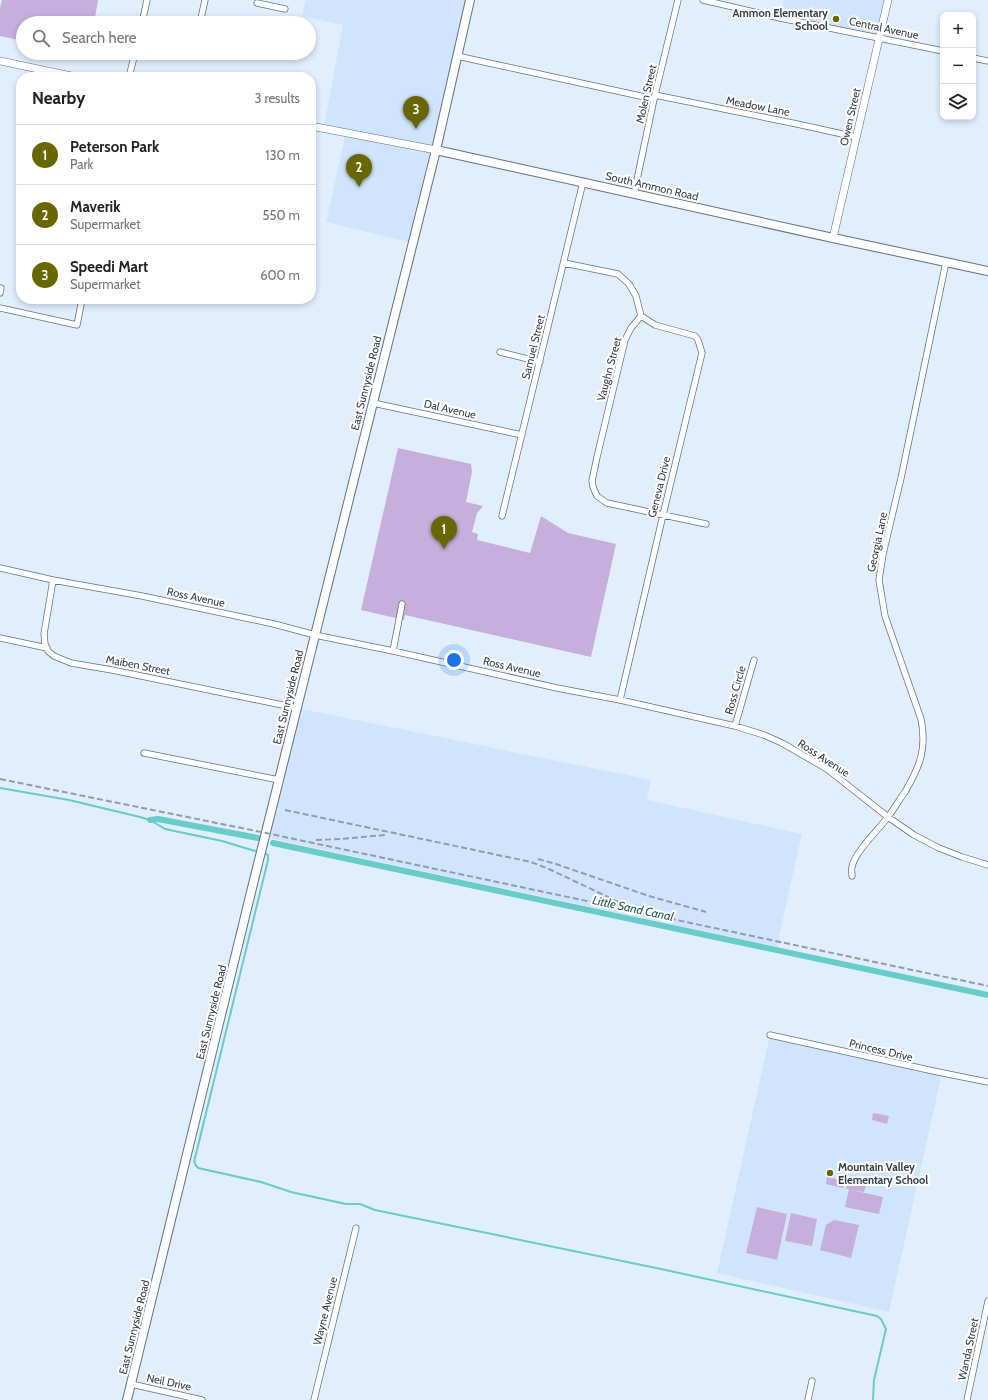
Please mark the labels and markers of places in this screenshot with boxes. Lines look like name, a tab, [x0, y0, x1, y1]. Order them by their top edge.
place label: Ammon Elementary School	[732, 6, 828, 33]
marker: Ammon Elementary School	[831, 14, 841, 24]
pin: 3	[403, 96, 429, 129]
pin: 2	[346, 154, 372, 187]
pin: 1	[431, 516, 457, 549]
place label: Mountain Valley Elementary School	[838, 1160, 928, 1187]
marker: Mountain Valley Elementary School	[825, 1168, 835, 1178]

